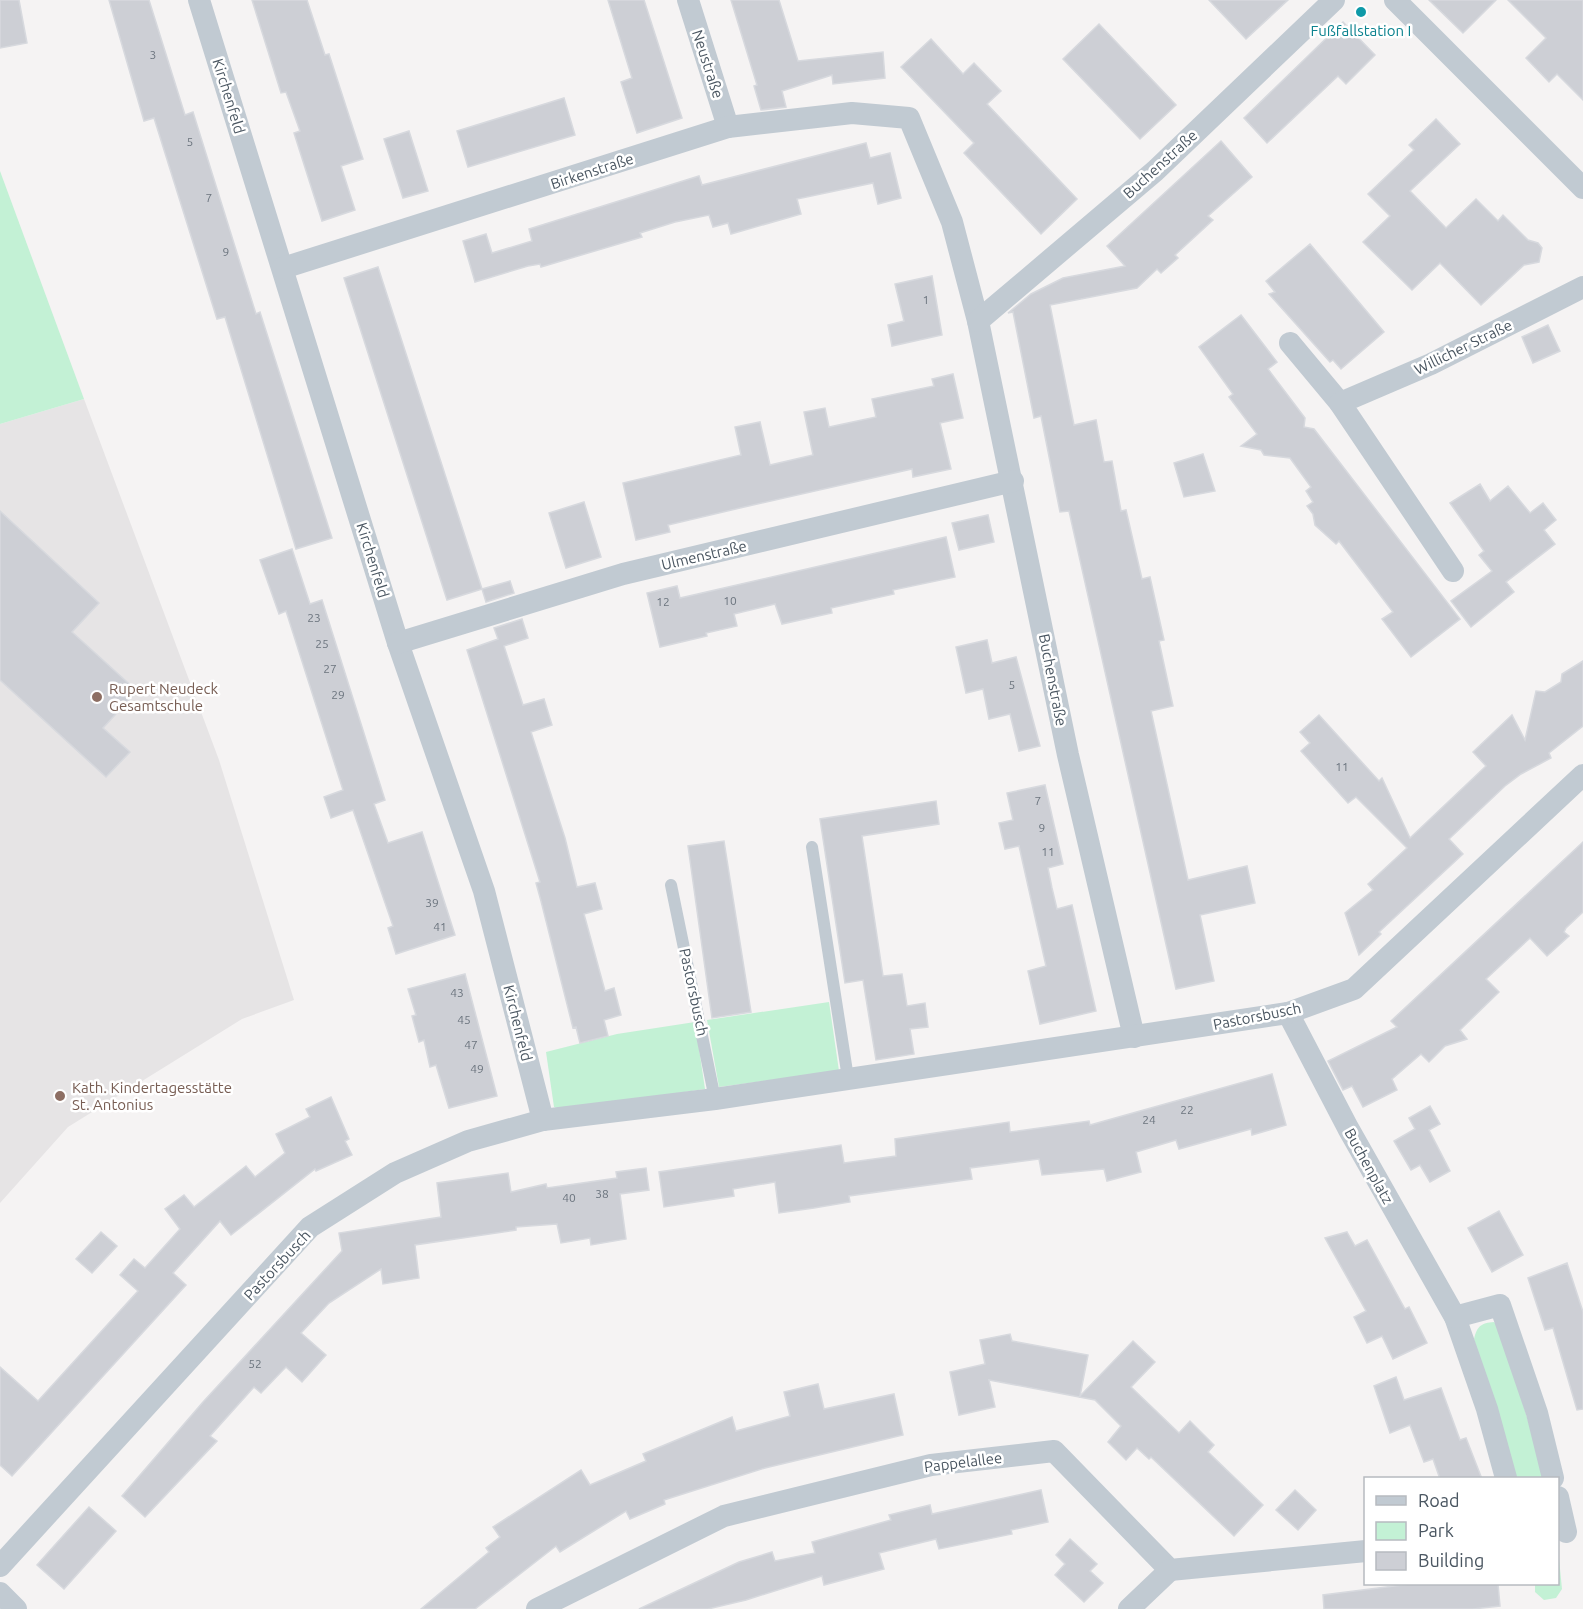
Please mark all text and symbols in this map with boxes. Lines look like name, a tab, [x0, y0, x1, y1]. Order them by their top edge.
marker: Fußfallstation I	[1354, 5, 1368, 19]
place label: Fußfallstation I	[1311, 22, 1411, 39]
street label: Neustraße	[689, 28, 727, 100]
house number: 3	[150, 48, 156, 61]
street label: Kirchenfeld	[209, 56, 249, 136]
street label: Buchenstraße	[1120, 126, 1200, 202]
house number: 5	[187, 135, 193, 148]
street label: Birkenstraße	[548, 150, 636, 192]
house number: 7	[206, 191, 212, 204]
house number: 9	[223, 245, 229, 258]
house number: 1	[923, 293, 929, 306]
street label: Willicher Straße	[1411, 316, 1515, 378]
street label: Kirchenfeld	[353, 520, 393, 600]
street label: Ulmenstraße	[660, 537, 748, 573]
house number: 10	[723, 594, 737, 607]
house number: 12	[656, 595, 670, 608]
house number: 23	[307, 611, 321, 624]
street label: Buchenstraße	[1036, 632, 1070, 728]
house number: 25	[315, 637, 329, 650]
house number: 27	[323, 662, 337, 675]
house number: 5	[1009, 678, 1015, 691]
place label: Rupert Neudeck Gesamtschule	[109, 680, 219, 714]
house number: 29	[331, 688, 345, 701]
marker: Rupert Neudeck Gesamtschule	[90, 690, 104, 704]
house number: 11	[1335, 760, 1349, 773]
house number: 7	[1035, 794, 1041, 807]
house number: 9	[1039, 821, 1045, 834]
house number: 11	[1041, 845, 1055, 858]
house number: 39	[425, 896, 439, 909]
house number: 41	[433, 920, 447, 933]
street label: Pastorsbusch	[676, 947, 712, 1037]
street label: Kirchenfeld	[500, 983, 536, 1063]
house number: 43	[450, 986, 464, 999]
street label: Pastorsbusch	[1212, 999, 1302, 1033]
house number: 45	[457, 1013, 471, 1026]
house number: 47	[464, 1038, 478, 1051]
house number: 49	[470, 1062, 484, 1075]
place label: Kath. Kindertagesstätte St. Antonius	[72, 1079, 232, 1113]
marker: Kath. Kindertagesstätte St. Antonius	[53, 1089, 67, 1103]
house number: 22	[1180, 1103, 1194, 1116]
house number: 24	[1142, 1113, 1156, 1126]
street label: Buchenplatz	[1341, 1125, 1397, 1207]
house number: 38	[595, 1187, 609, 1200]
house number: 40	[562, 1191, 576, 1204]
street label: Pastorsbusch	[240, 1227, 314, 1303]
house number: 52	[248, 1357, 262, 1370]
street label: Pappelallee	[923, 1449, 1003, 1475]
legend	[1364, 1477, 1559, 1585]
text: Road	[1418, 1490, 1460, 1510]
text: Park	[1418, 1520, 1454, 1540]
text: Building	[1418, 1550, 1484, 1570]

